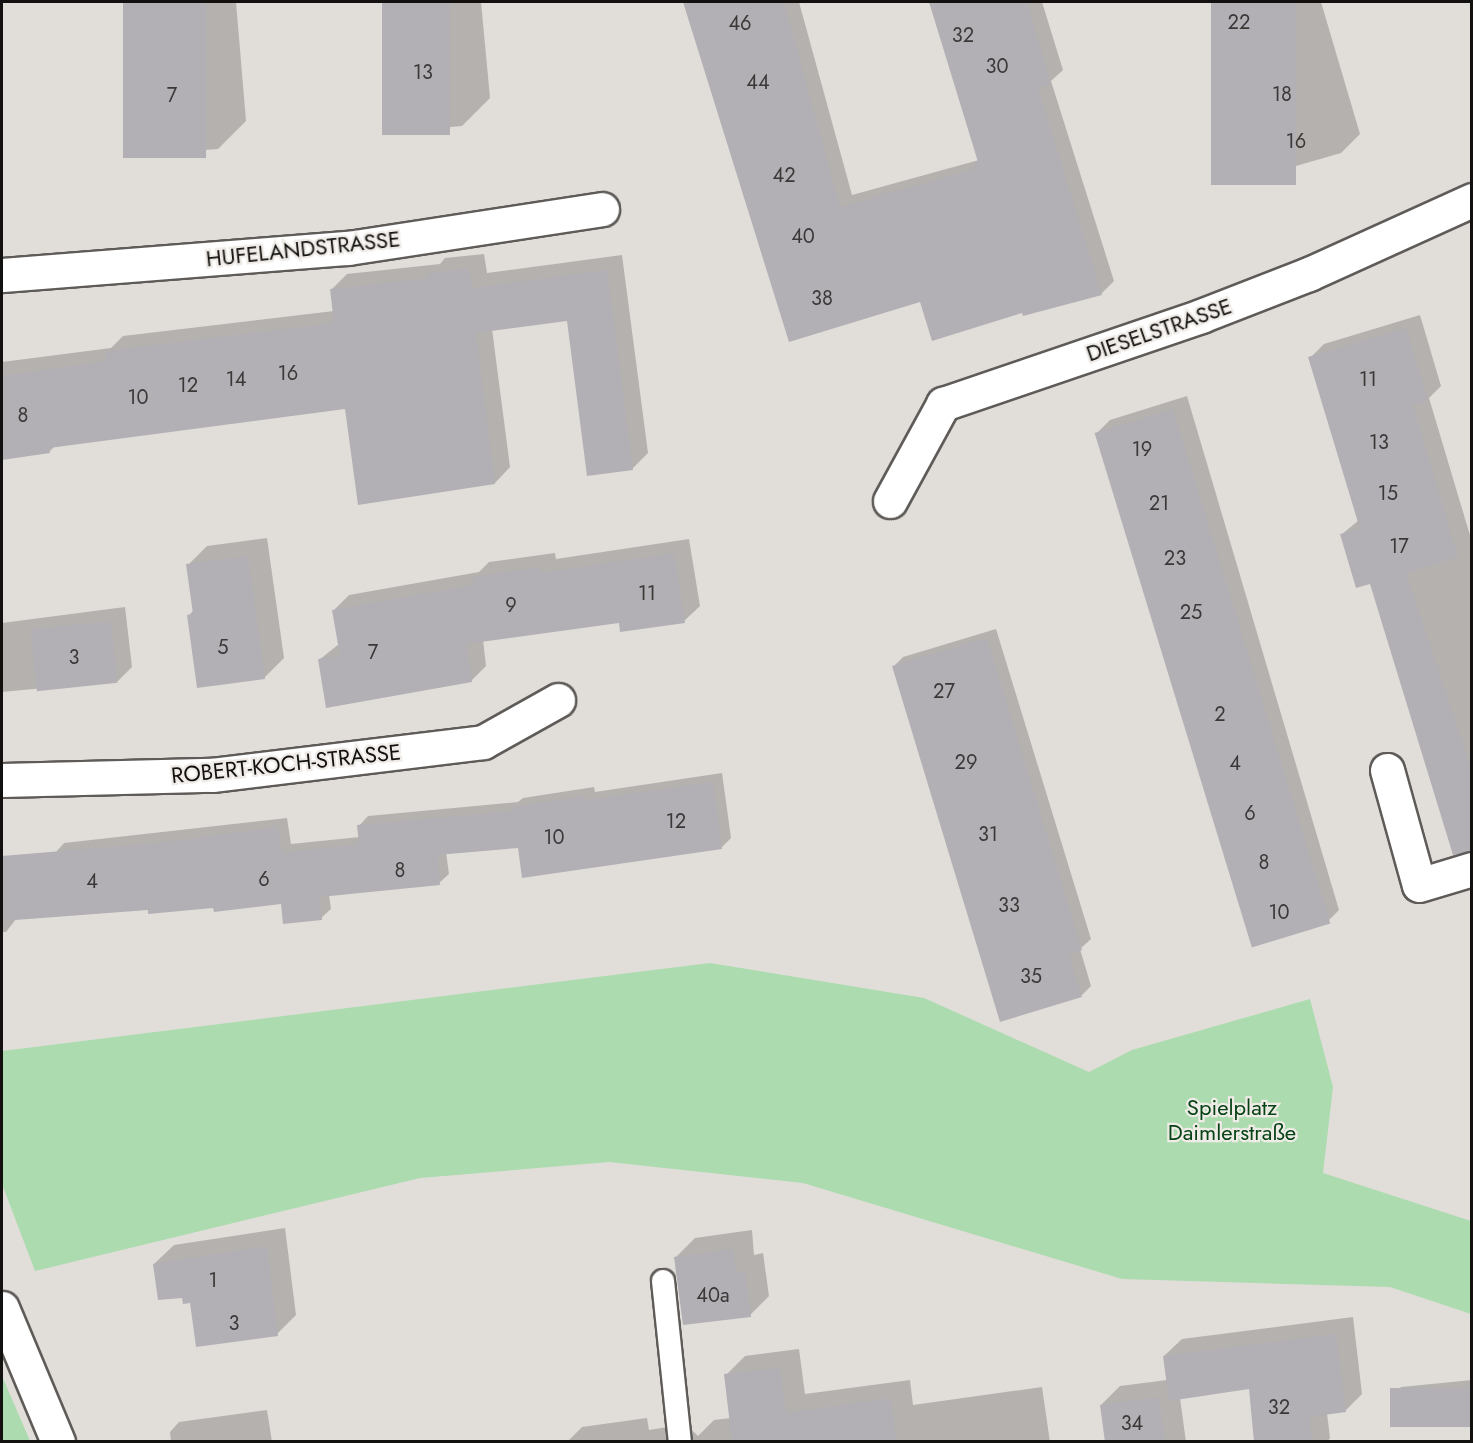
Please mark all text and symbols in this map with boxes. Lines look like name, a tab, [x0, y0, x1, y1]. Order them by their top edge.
house number: 22	[1228, 10, 1250, 34]
house number: 46	[728, 11, 752, 35]
house number: 32	[952, 23, 974, 47]
house number: 30	[986, 54, 1008, 78]
house number: 13	[413, 60, 433, 84]
house number: 44	[746, 70, 770, 94]
house number: 18	[1272, 82, 1292, 106]
house number: 7	[167, 83, 177, 107]
house number: 16	[1286, 129, 1306, 153]
house number: 42	[772, 163, 796, 187]
house number: 40	[791, 224, 815, 248]
street label: HUFELANDSTRASSE	[205, 226, 401, 272]
house number: 38	[811, 286, 833, 310]
street label: DIESELSTRASSE	[1083, 293, 1235, 367]
house number: 16	[278, 361, 298, 385]
house number: 14	[226, 367, 246, 391]
house number: 11	[1359, 367, 1377, 391]
house number: 12	[178, 373, 198, 397]
house number: 10	[128, 385, 148, 409]
house number: 8	[18, 403, 28, 427]
house number: 13	[1369, 430, 1389, 454]
house number: 19	[1132, 437, 1152, 461]
house number: 15	[1378, 481, 1398, 505]
house number: 21	[1149, 491, 1169, 515]
house number: 17	[1389, 534, 1409, 558]
house number: 23	[1164, 546, 1186, 570]
house number: 11	[638, 581, 656, 605]
house number: 9	[505, 593, 517, 617]
house number: 25	[1180, 600, 1202, 624]
house number: 5	[217, 635, 229, 659]
house number: 7	[368, 640, 378, 664]
house number: 3	[69, 645, 79, 669]
house number: 27	[933, 679, 955, 703]
house number: 2	[1214, 702, 1226, 726]
street label: ROBERT-KOCH-STRASSE	[170, 739, 402, 789]
house number: 29	[955, 750, 977, 774]
house number: 4	[1229, 751, 1241, 775]
house number: 6	[1244, 801, 1256, 825]
house number: 12	[666, 809, 686, 833]
house number: 31	[978, 822, 998, 846]
house number: 10	[544, 825, 564, 849]
house number: 8	[1259, 850, 1269, 874]
house number: 8	[395, 858, 405, 882]
house number: 6	[258, 867, 270, 891]
house number: 4	[86, 869, 98, 893]
house number: 33	[998, 893, 1020, 917]
house number: 10	[1269, 900, 1289, 924]
house number: 35	[1020, 964, 1042, 988]
park label: Spielplatz Daimlerstraße	[1168, 1094, 1296, 1146]
house number: 1	[209, 1268, 217, 1292]
house number: 40a	[696, 1283, 730, 1307]
house number: 3	[229, 1311, 239, 1335]
house number: 32	[1268, 1395, 1290, 1419]
house number: 34	[1121, 1411, 1143, 1435]

